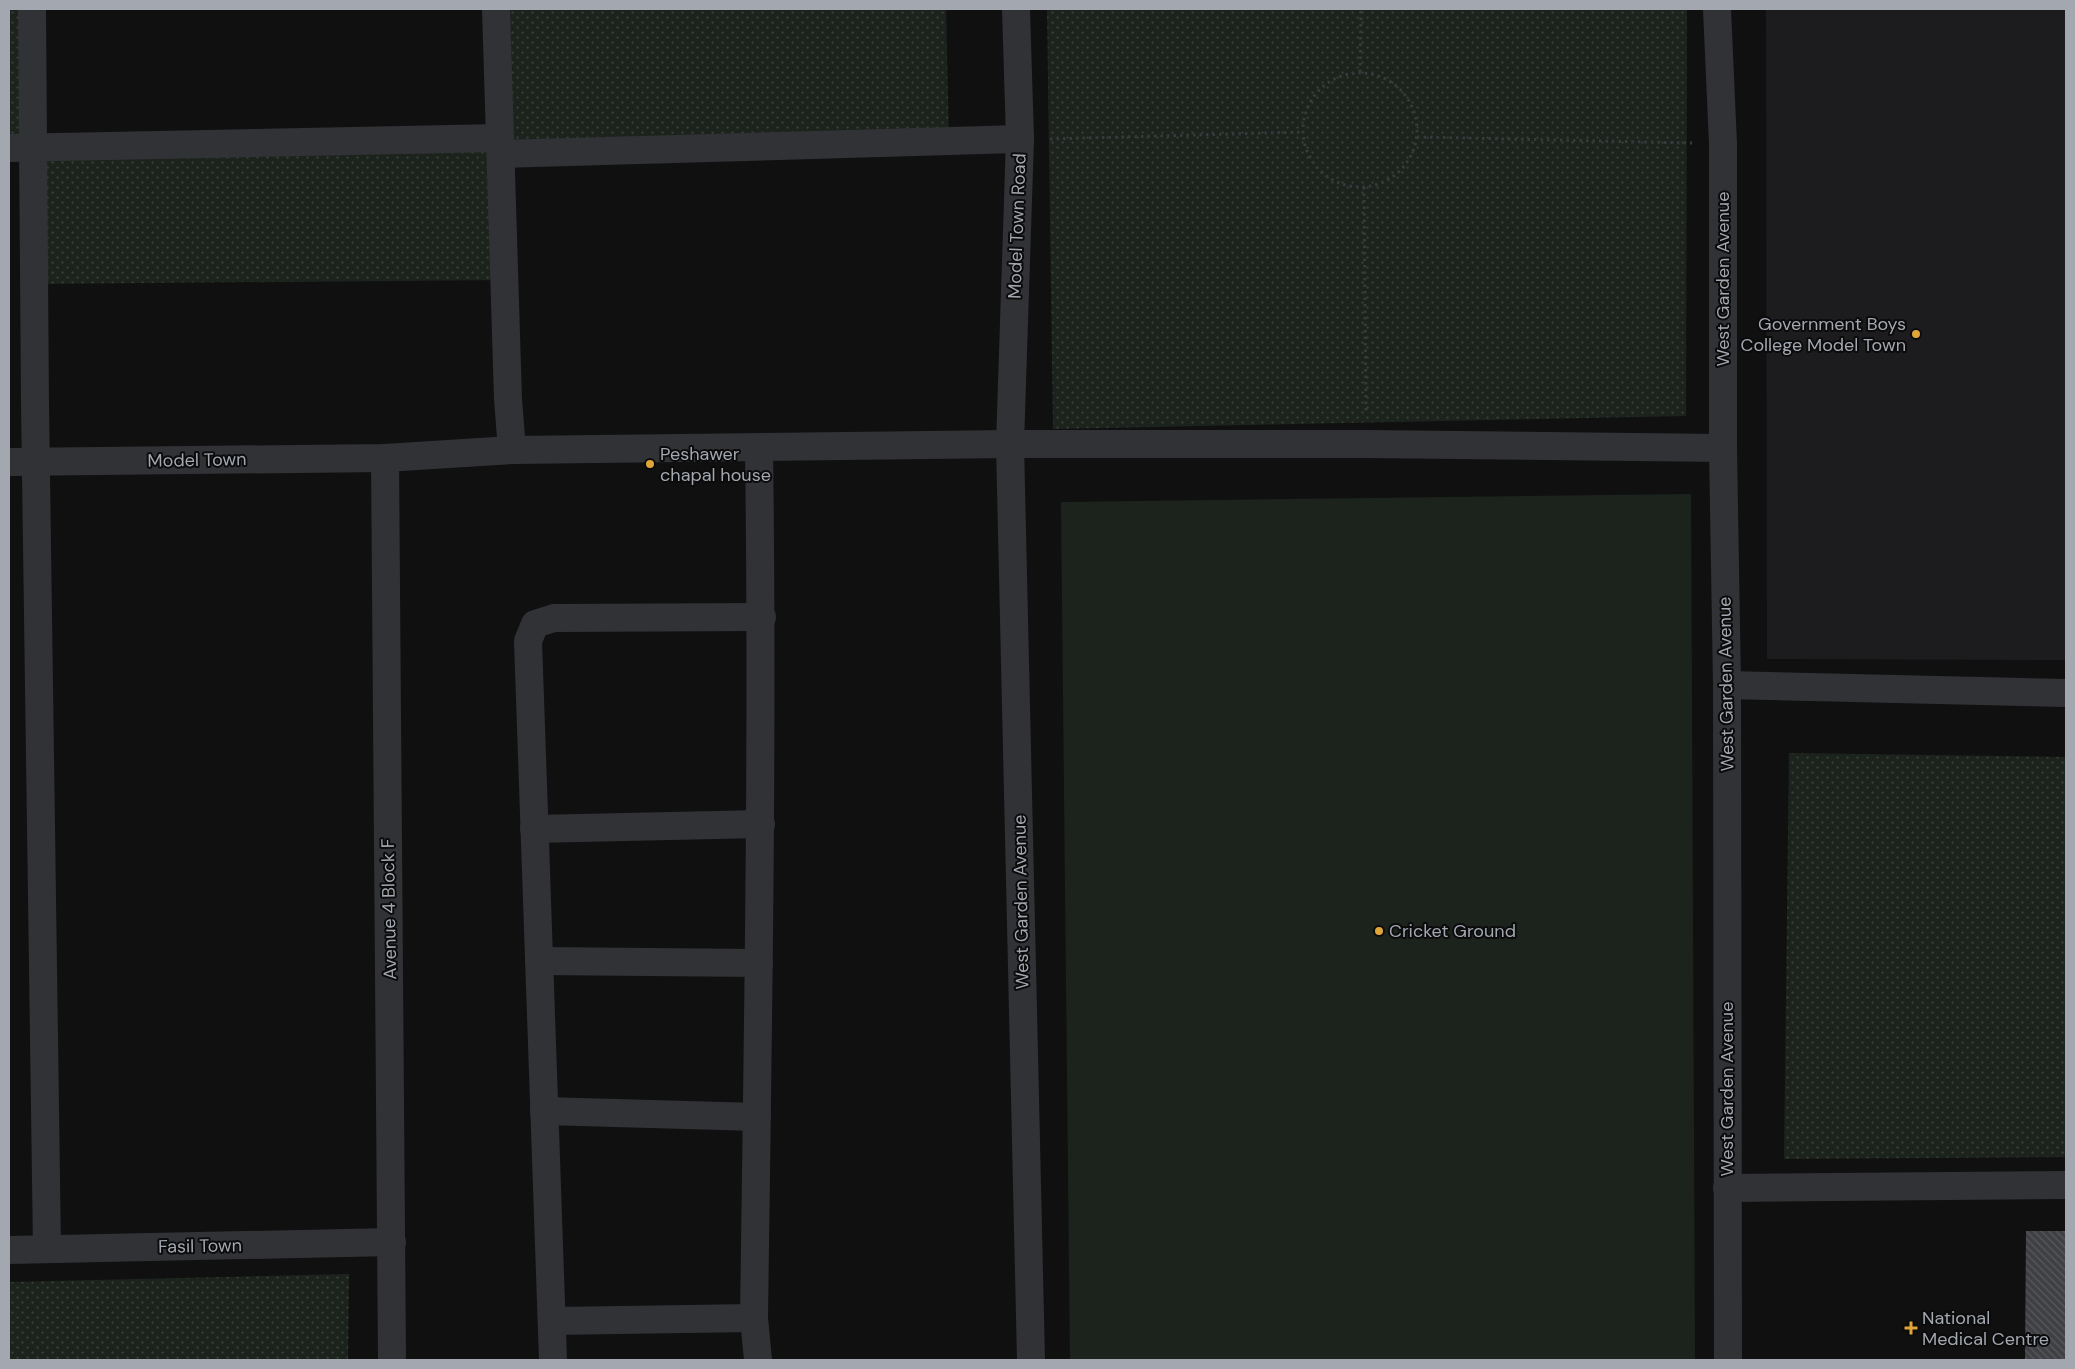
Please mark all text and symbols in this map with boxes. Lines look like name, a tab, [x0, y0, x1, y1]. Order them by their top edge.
street label: Model Town Road	[1002, 153, 1032, 299]
street label: West Garden Avenue	[1711, 192, 1735, 366]
place label: Government Boys College Model Town	[1741, 312, 1906, 357]
marker: Government Boys College Model Town	[1910, 328, 1922, 340]
place label: Peshawer chapal house	[660, 442, 771, 487]
street label: Model Town	[147, 447, 247, 473]
marker: Peshawer chapal house	[644, 458, 656, 470]
street label: West Garden Avenue	[1712, 596, 1740, 772]
street label: West Garden Avenue	[1007, 814, 1035, 990]
street label: Avenue 4 Block F	[376, 838, 402, 980]
place label: Cricket Ground	[1389, 919, 1516, 943]
marker: Cricket Ground	[1373, 925, 1385, 937]
street label: West Garden Avenue	[1715, 1002, 1739, 1176]
street label: Fasil Town	[158, 1233, 242, 1259]
place label: National Medical Centre	[1922, 1306, 2049, 1351]
marker: National Medical Centre	[1904, 1321, 1918, 1335]

